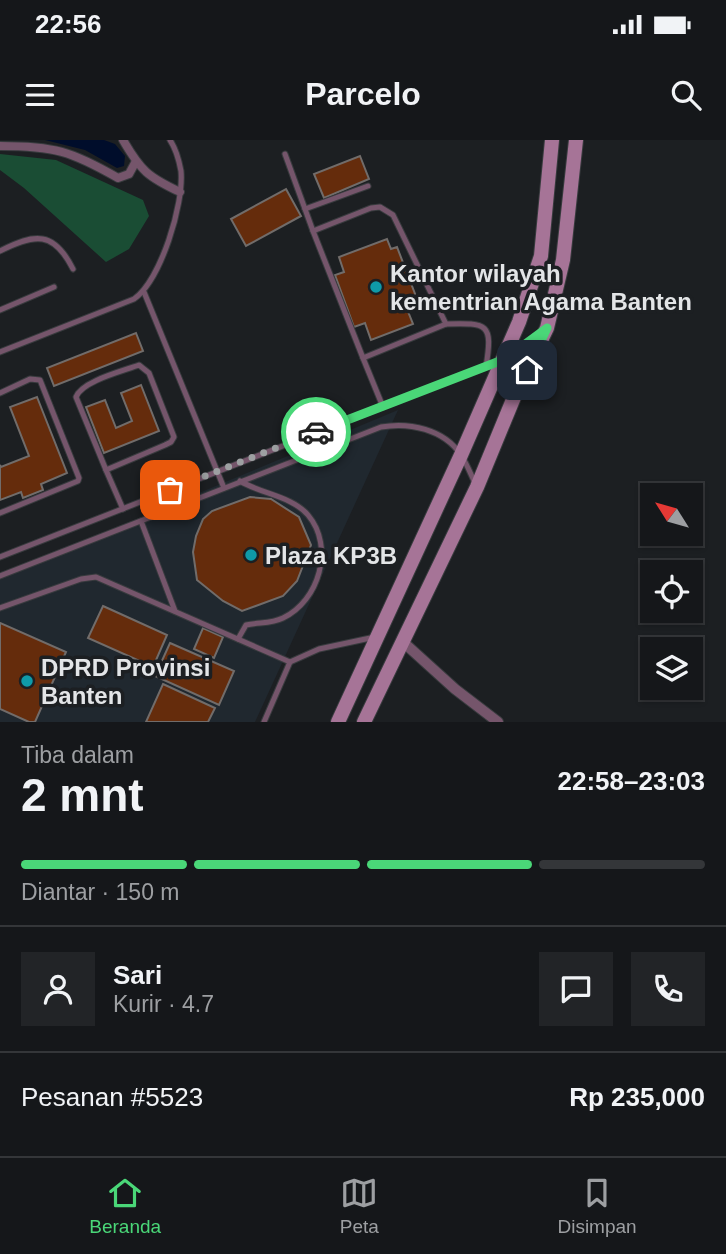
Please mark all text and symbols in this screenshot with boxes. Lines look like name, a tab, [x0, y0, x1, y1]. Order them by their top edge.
text: 22:56	[35, 9, 102, 39]
icon: menu	[21, 76, 59, 114]
text: Parcelo	[305, 76, 421, 112]
icon: search	[667, 76, 705, 114]
place label: Kantor wilayah kementrian Agama Banten	[390, 260, 692, 315]
marker: Kantor wilayah kementrian Agama Banten	[368, 279, 384, 295]
pin	[497, 340, 557, 400]
icon: home	[508, 351, 546, 389]
courier	[281, 397, 351, 467]
icon: car	[297, 413, 335, 451]
pin	[140, 460, 200, 520]
icon: bag	[151, 471, 189, 509]
north arrow	[640, 483, 704, 546]
map controls	[640, 483, 703, 700]
place label: Plaza KP3B	[265, 542, 397, 569]
marker: Plaza KP3B	[243, 547, 259, 563]
button: locate	[640, 560, 703, 623]
button: layers	[640, 637, 703, 700]
place label: DPRD Provinsi Banten	[41, 654, 210, 709]
marker: DPRD Provinsi Banten	[19, 673, 35, 689]
text: Tiba dalam	[21, 742, 134, 768]
text: 22:58–23:03	[558, 766, 705, 796]
text: 2 mnt	[21, 769, 144, 821]
text: Diantar · 150 m	[21, 879, 180, 905]
button: person	[21, 952, 95, 1026]
button: chat	[539, 952, 613, 1026]
button: phone	[631, 952, 705, 1026]
text: Sari	[113, 960, 162, 990]
text: Kurir · 4.7	[113, 991, 214, 1017]
text: Pesanan #5523	[21, 1082, 203, 1112]
text: Rp 235,000	[569, 1082, 705, 1112]
tab: Beranda	[89, 1174, 161, 1238]
tab: Peta	[340, 1174, 379, 1238]
tab: Disimpan	[557, 1174, 637, 1238]

